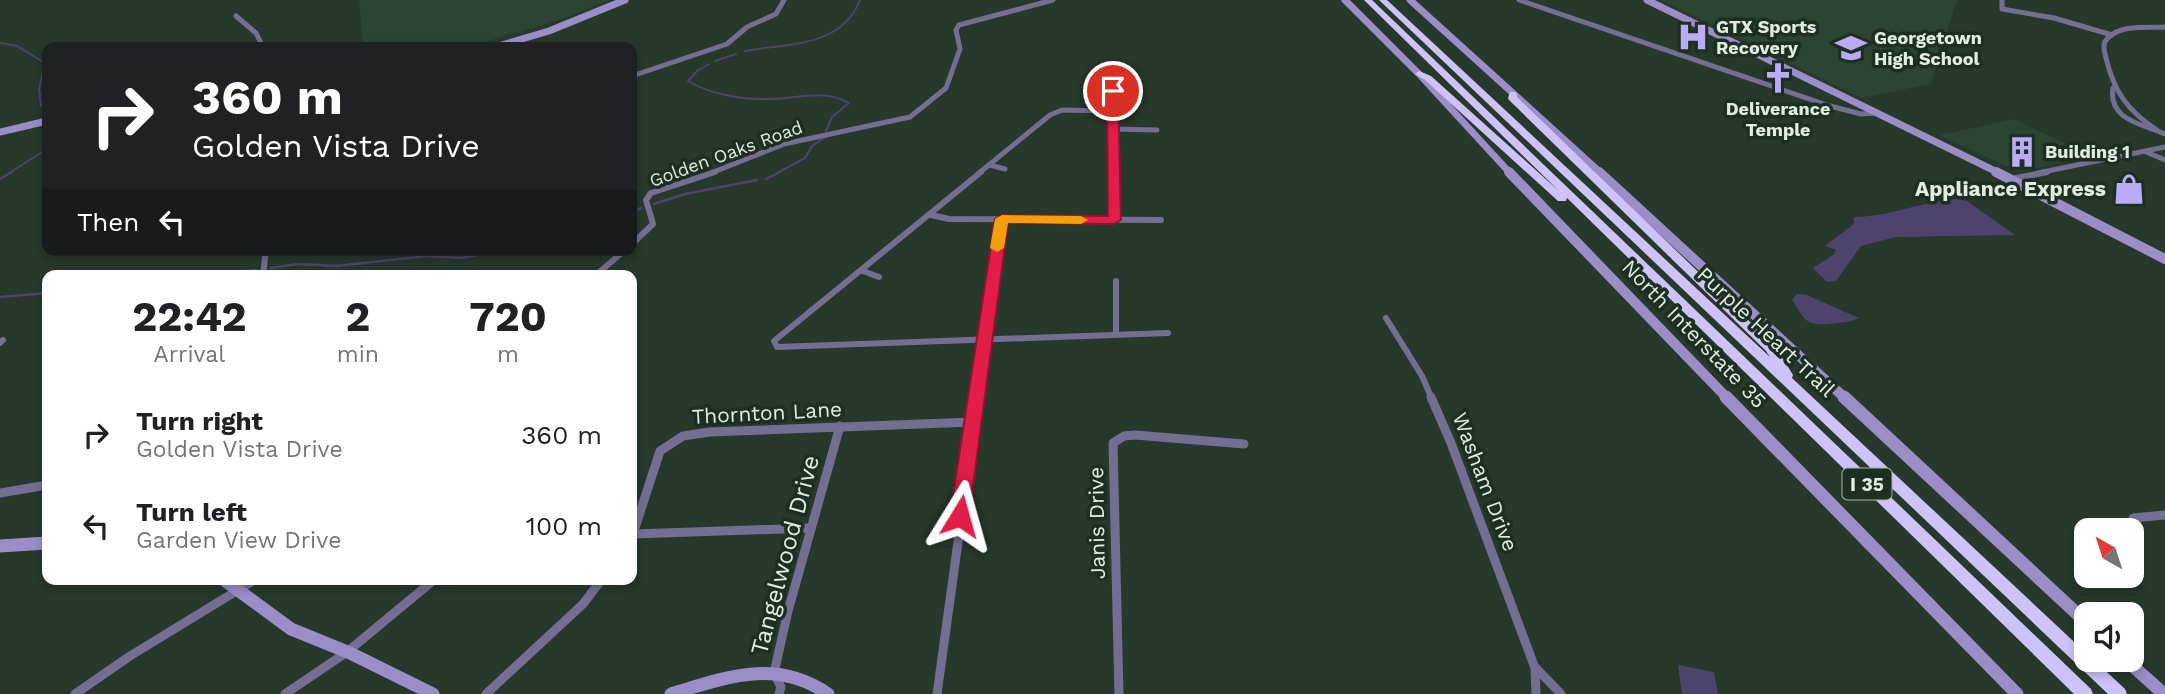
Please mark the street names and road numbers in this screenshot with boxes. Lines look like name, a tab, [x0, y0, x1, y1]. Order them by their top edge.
street label: Golden Oaks Road	[646, 116, 805, 191]
street label: North Interstate 35	[1617, 254, 1772, 413]
street label: Purple Heart Trail	[1692, 261, 1841, 402]
street label: Thornton Lane	[691, 396, 843, 429]
street label: Washam Drive	[1448, 409, 1523, 555]
street label: Tangelwood Drive	[745, 452, 825, 658]
street label: Janis Drive	[1083, 467, 1110, 579]
road number: I 35	[1842, 468, 1892, 499]

